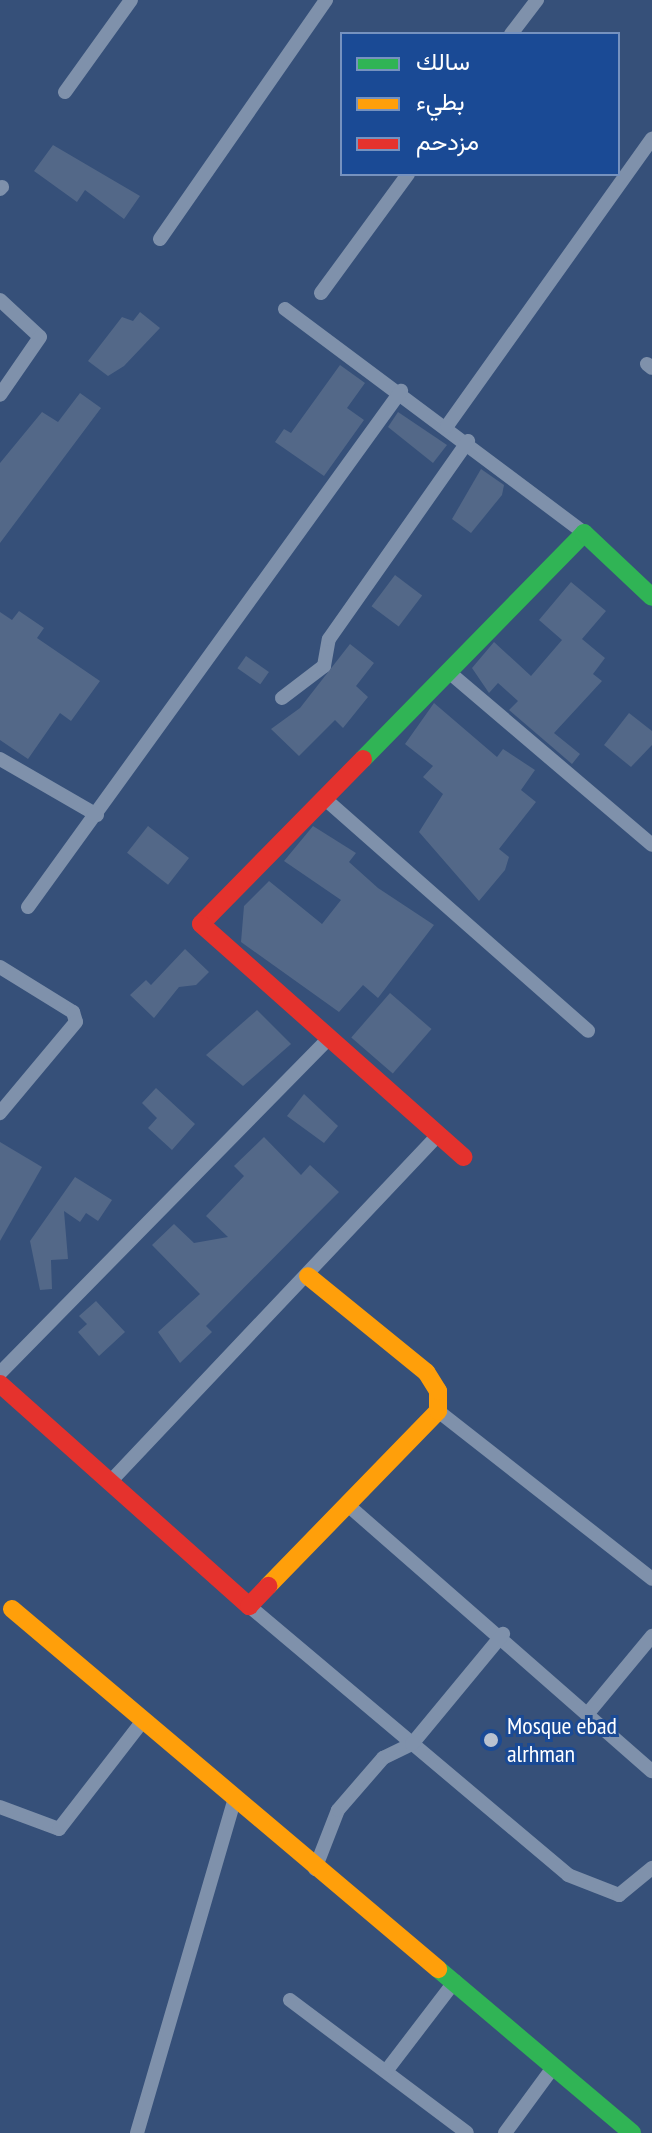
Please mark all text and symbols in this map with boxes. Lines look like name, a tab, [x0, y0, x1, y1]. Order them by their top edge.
legend	[340, 32, 620, 176]
text: سالك	[416, 46, 470, 77]
text: بطيء	[416, 86, 465, 117]
text: مزدحم	[416, 126, 479, 157]
place label: Mosque ebad alrhman	[507, 1712, 617, 1768]
marker: Mosque ebad alrhman	[482, 1731, 500, 1749]

